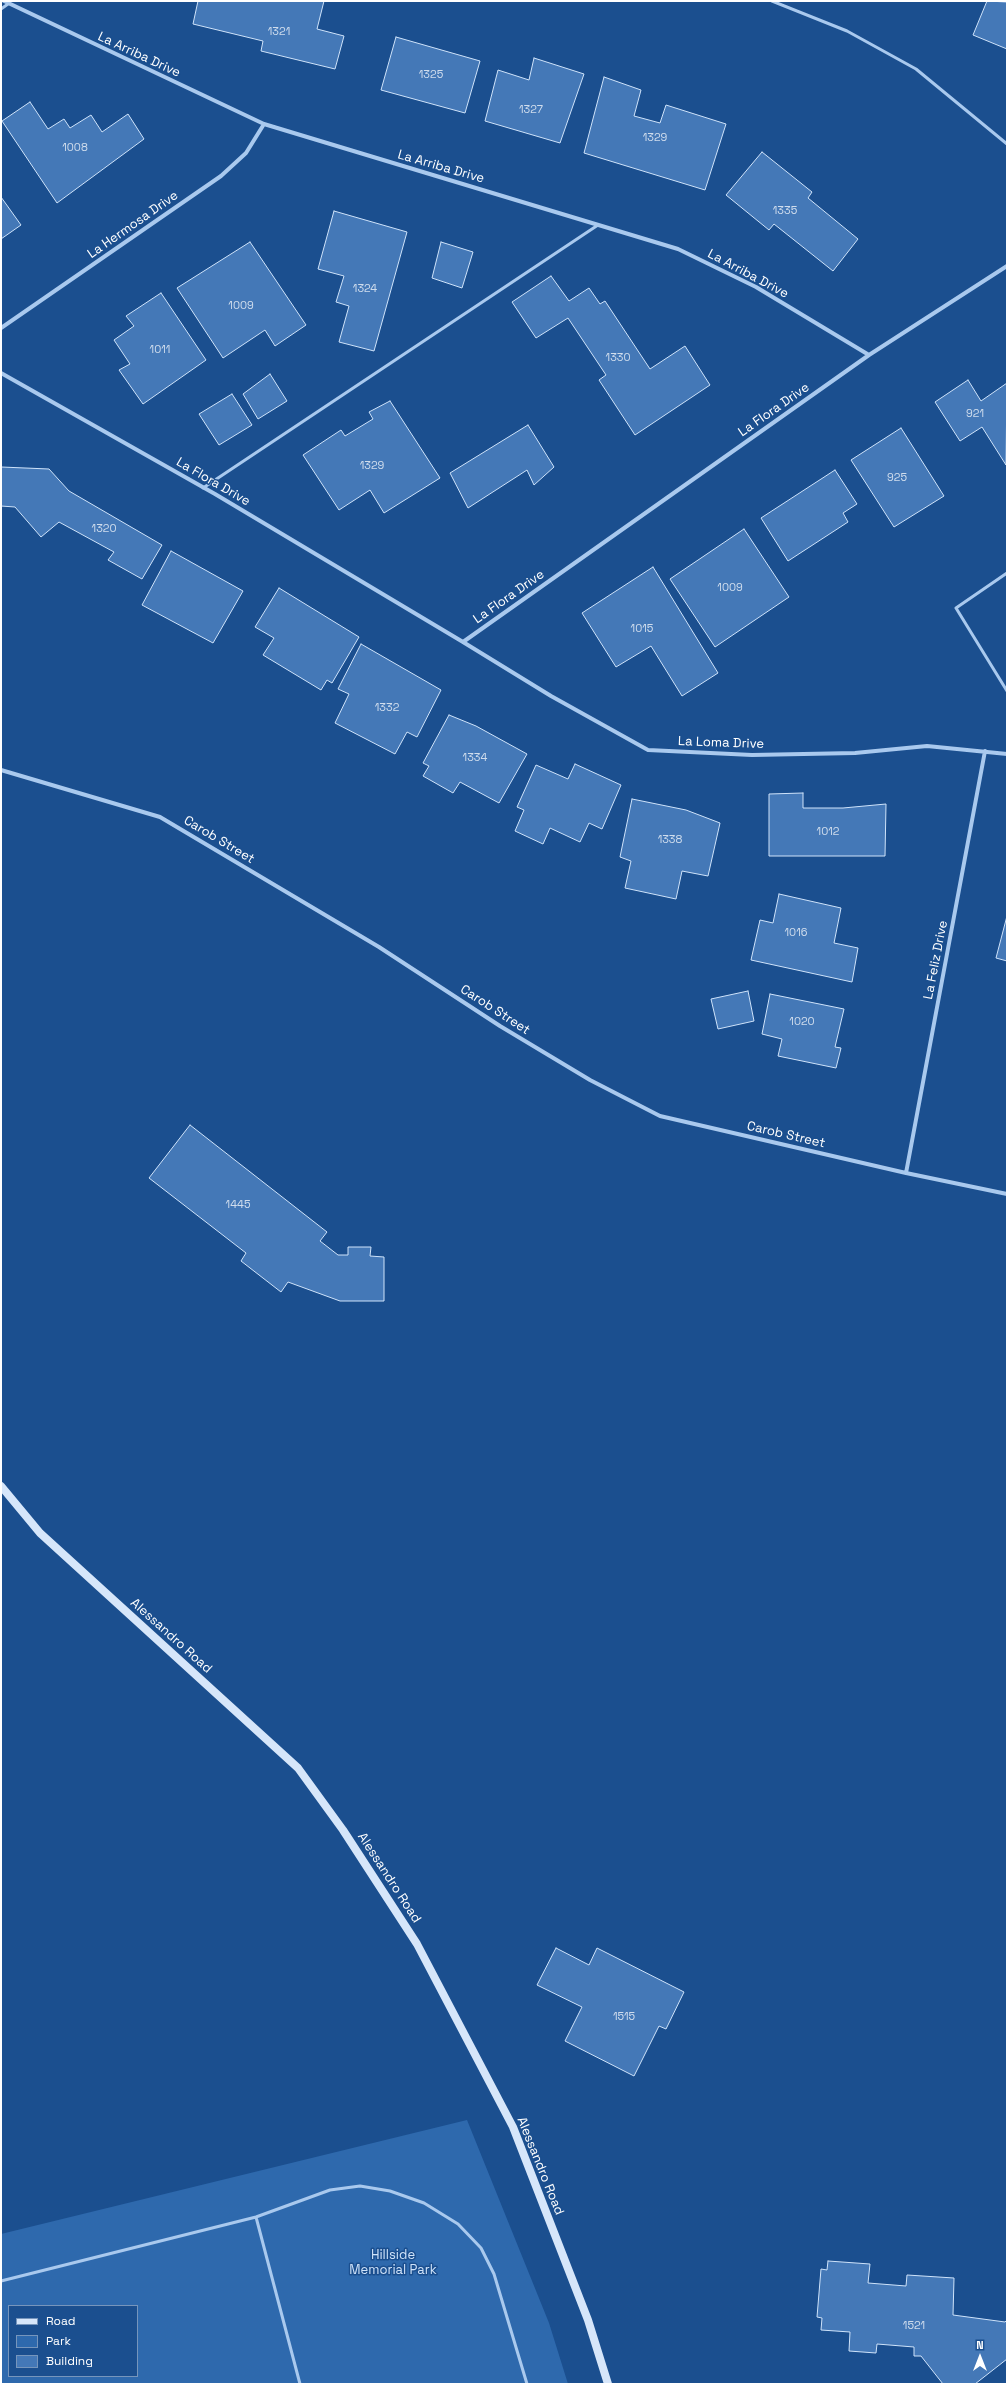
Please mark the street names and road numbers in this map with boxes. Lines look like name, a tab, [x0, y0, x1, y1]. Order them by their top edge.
street label: La Arriba Drive	[95, 29, 183, 81]
street label: La Arriba Drive	[396, 147, 486, 187]
street label: La Hermosa Drive	[85, 188, 181, 262]
street label: La Arriba Drive	[705, 246, 791, 302]
street label: La Flora Drive	[736, 380, 812, 440]
street label: La Flora Drive	[173, 455, 253, 509]
street label: La Flora Drive	[471, 567, 547, 627]
street label: La Loma Drive	[678, 734, 764, 752]
street label: Carob Street	[181, 813, 257, 867]
street label: La Feliz Drive	[921, 919, 951, 1001]
street label: Carob Street	[457, 982, 533, 1038]
street label: Carob Street	[745, 1118, 827, 1152]
street label: Alessandro Road	[127, 1595, 215, 1677]
street label: Alessandro Road	[354, 1830, 424, 1926]
street label: Alessandro Road	[513, 2115, 567, 2217]

